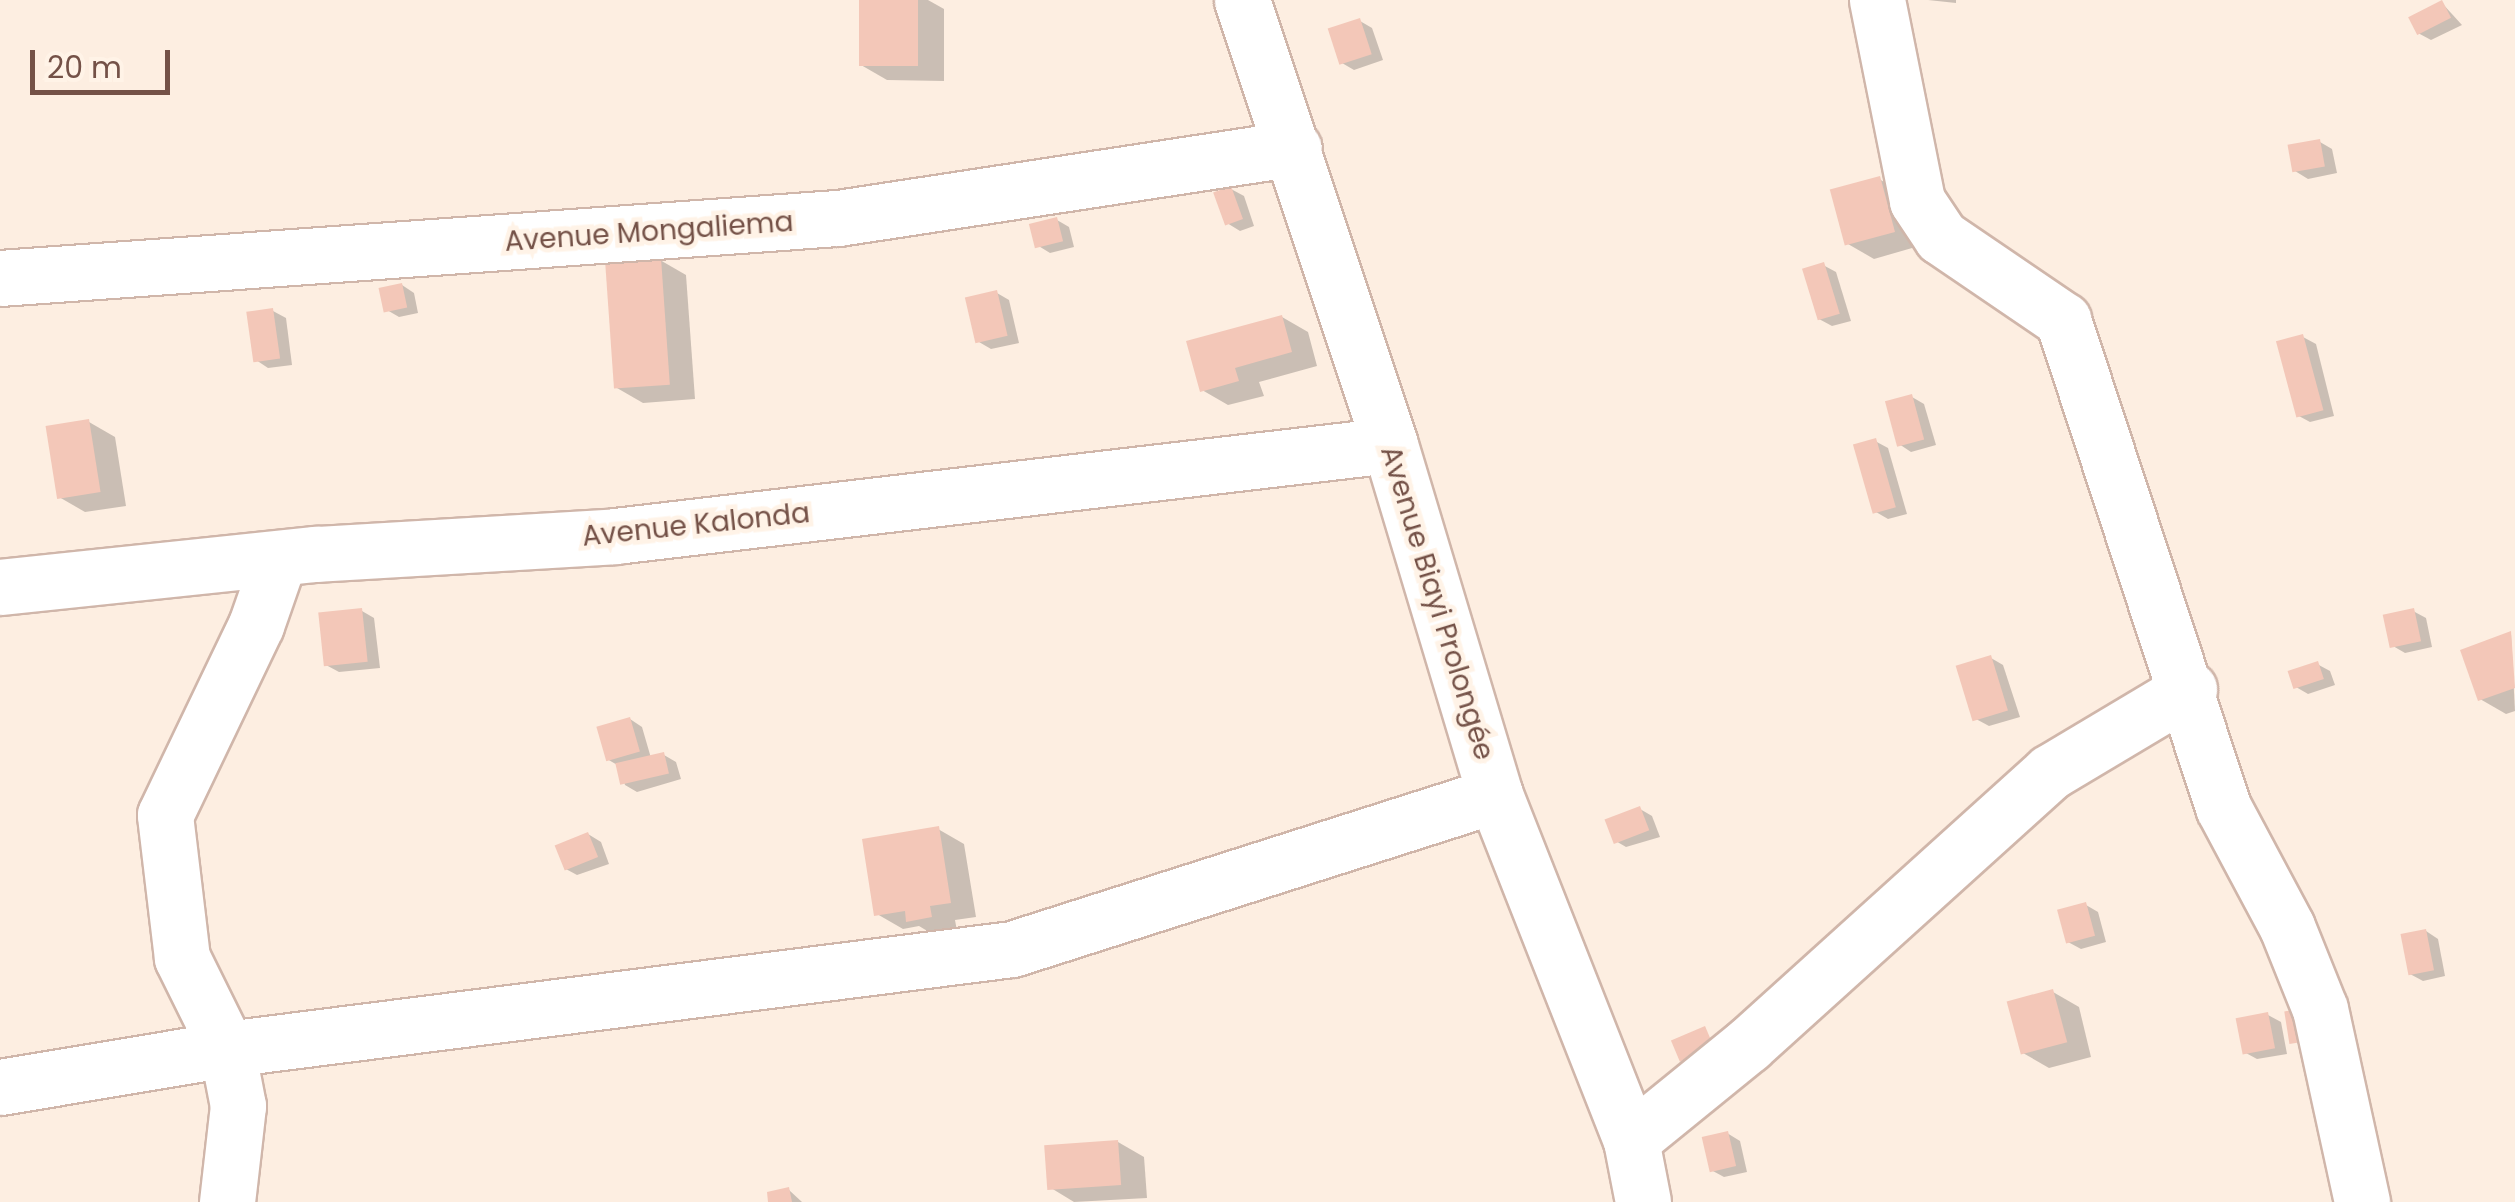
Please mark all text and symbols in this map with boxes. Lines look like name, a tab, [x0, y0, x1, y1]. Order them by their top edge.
scale bar	[35, 30, 175, 92]
text: 20 m	[47, 46, 122, 89]
street label: Avenue Mongaliema	[504, 205, 794, 259]
street label: Avenue Biayi Prolongée	[1373, 442, 1501, 764]
street label: Avenue Kalonda	[580, 496, 812, 554]

